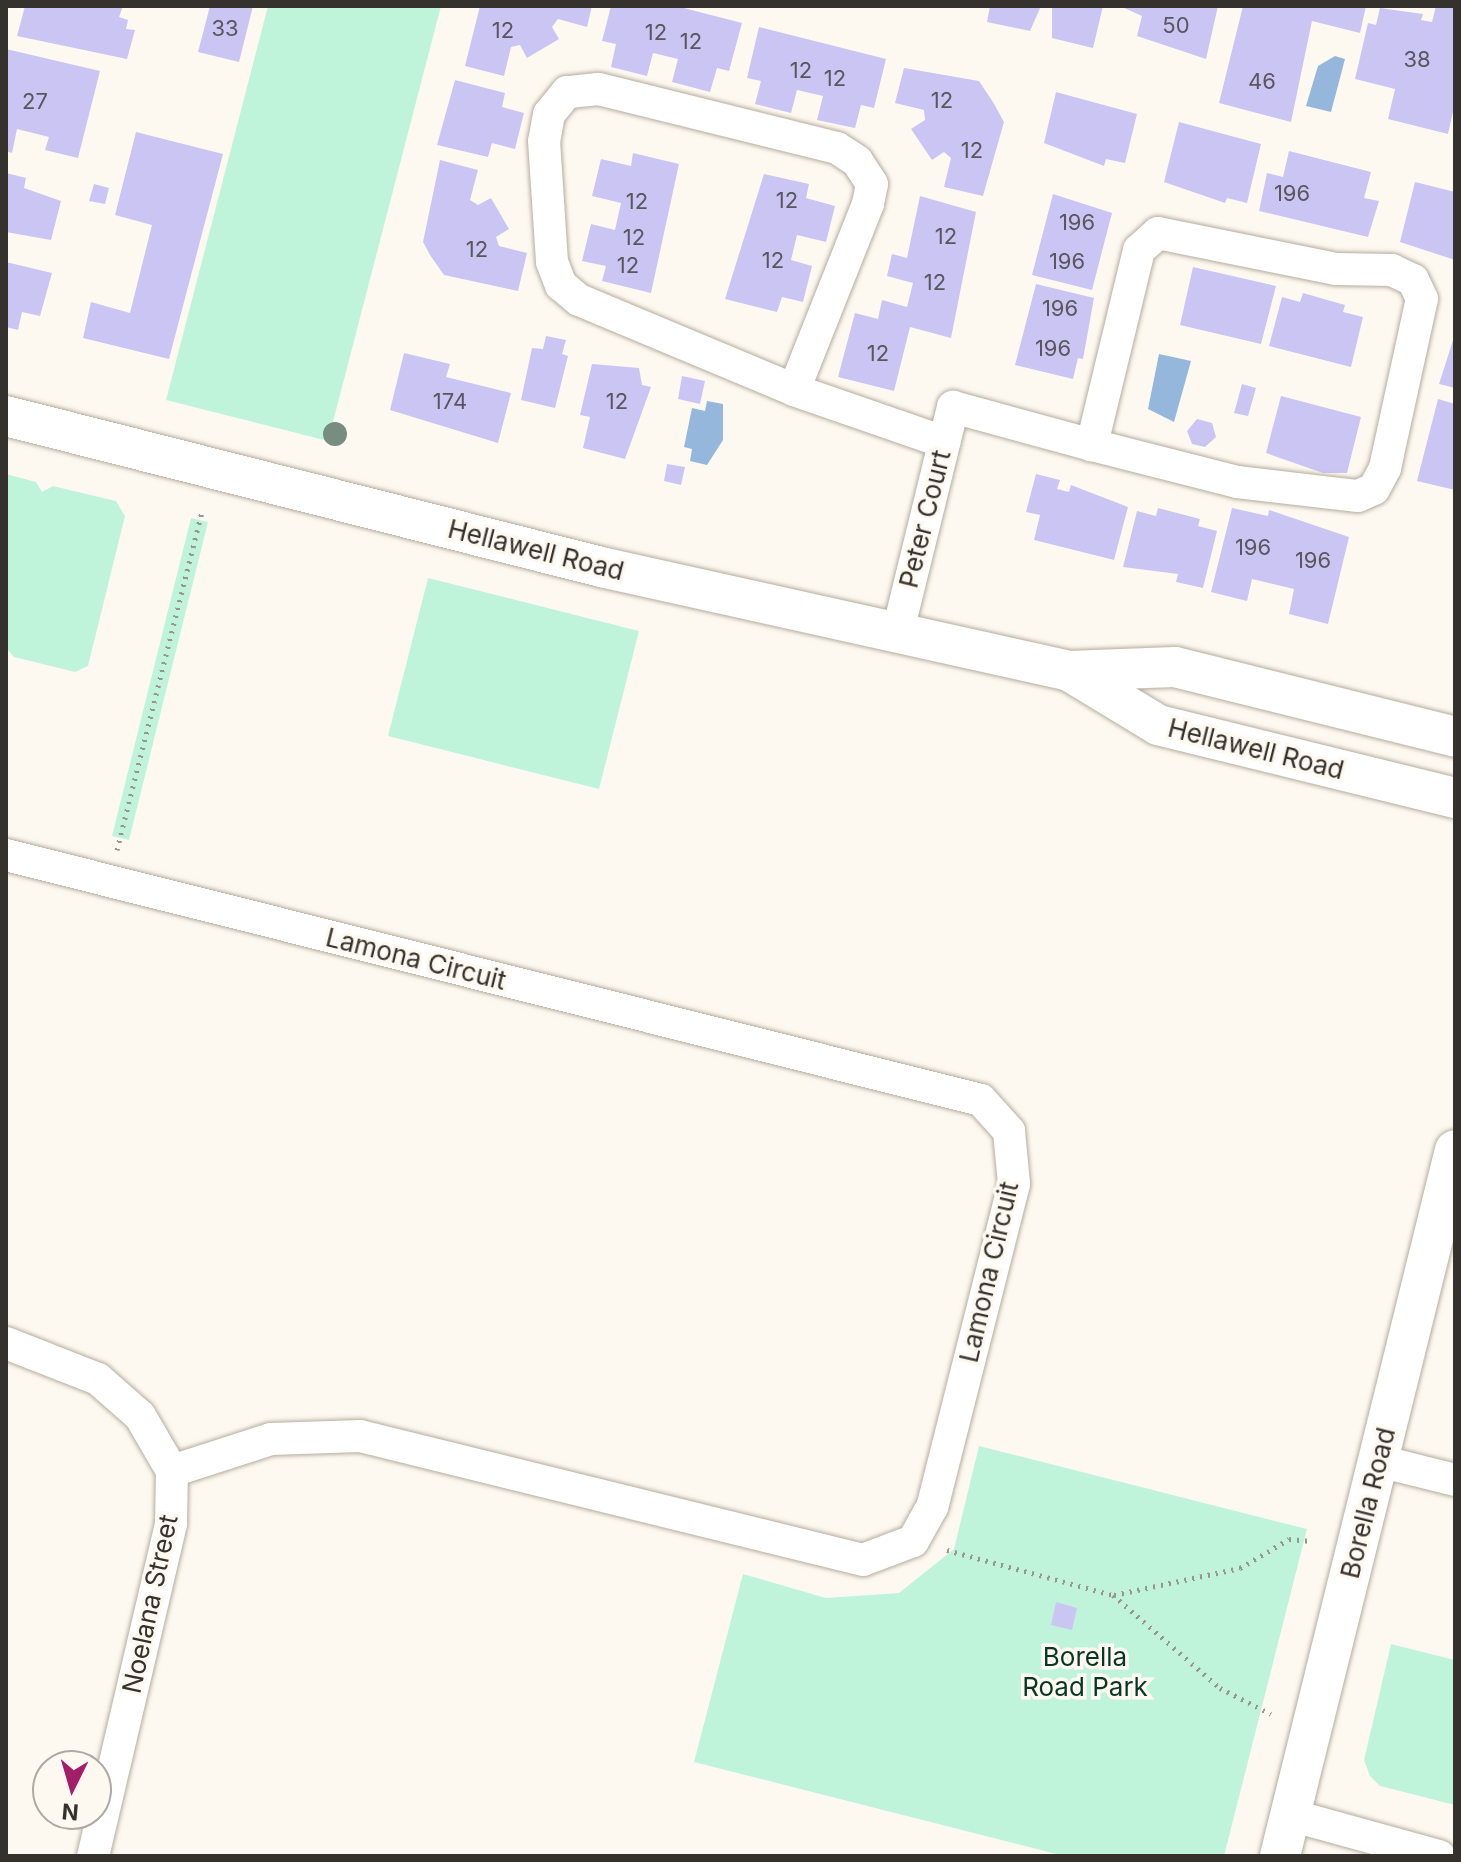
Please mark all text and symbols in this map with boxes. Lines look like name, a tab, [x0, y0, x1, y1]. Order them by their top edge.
house number: 50	[1162, 13, 1190, 39]
house number: 33	[211, 16, 239, 42]
house number: 12	[492, 18, 514, 44]
house number: 12	[645, 20, 667, 46]
house number: 12	[680, 29, 702, 55]
house number: 38	[1403, 47, 1431, 73]
house number: 12	[790, 58, 812, 84]
house number: 12	[824, 66, 846, 92]
house number: 46	[1248, 69, 1276, 95]
house number: 12	[931, 88, 953, 114]
house number: 27	[22, 89, 48, 115]
house number: 12	[961, 138, 983, 164]
house number: 196	[1274, 181, 1310, 207]
house number: 12	[776, 188, 798, 214]
house number: 12	[626, 189, 648, 215]
house number: 196	[1059, 210, 1095, 236]
house number: 12	[935, 224, 957, 250]
house number: 12	[623, 225, 645, 251]
house number: 12	[466, 237, 488, 263]
house number: 12	[762, 248, 784, 274]
house number: 196	[1049, 249, 1085, 275]
house number: 12	[617, 253, 639, 279]
house number: 12	[924, 270, 946, 296]
house number: 196	[1042, 296, 1078, 322]
house number: 196	[1035, 336, 1071, 362]
house number: 12	[867, 341, 889, 367]
house number: 174	[433, 389, 467, 415]
house number: 12	[606, 389, 628, 415]
street label: Peter Court	[893, 447, 957, 591]
street label: Hellawell Road	[445, 513, 627, 587]
house number: 196	[1235, 535, 1271, 561]
house number: 196	[1295, 548, 1331, 574]
street label: Hellawell Road	[1165, 712, 1347, 786]
street label: Lamona Circuit	[323, 922, 509, 996]
street label: Lamona Circuit	[953, 1179, 1025, 1365]
street label: Borella Road	[1334, 1424, 1402, 1582]
street label: Noelana Street	[116, 1512, 184, 1696]
park label: Borella Road Park	[1022, 1641, 1148, 1702]
north arrow	[32, 1750, 112, 1830]
text: N	[61, 1798, 80, 1826]

